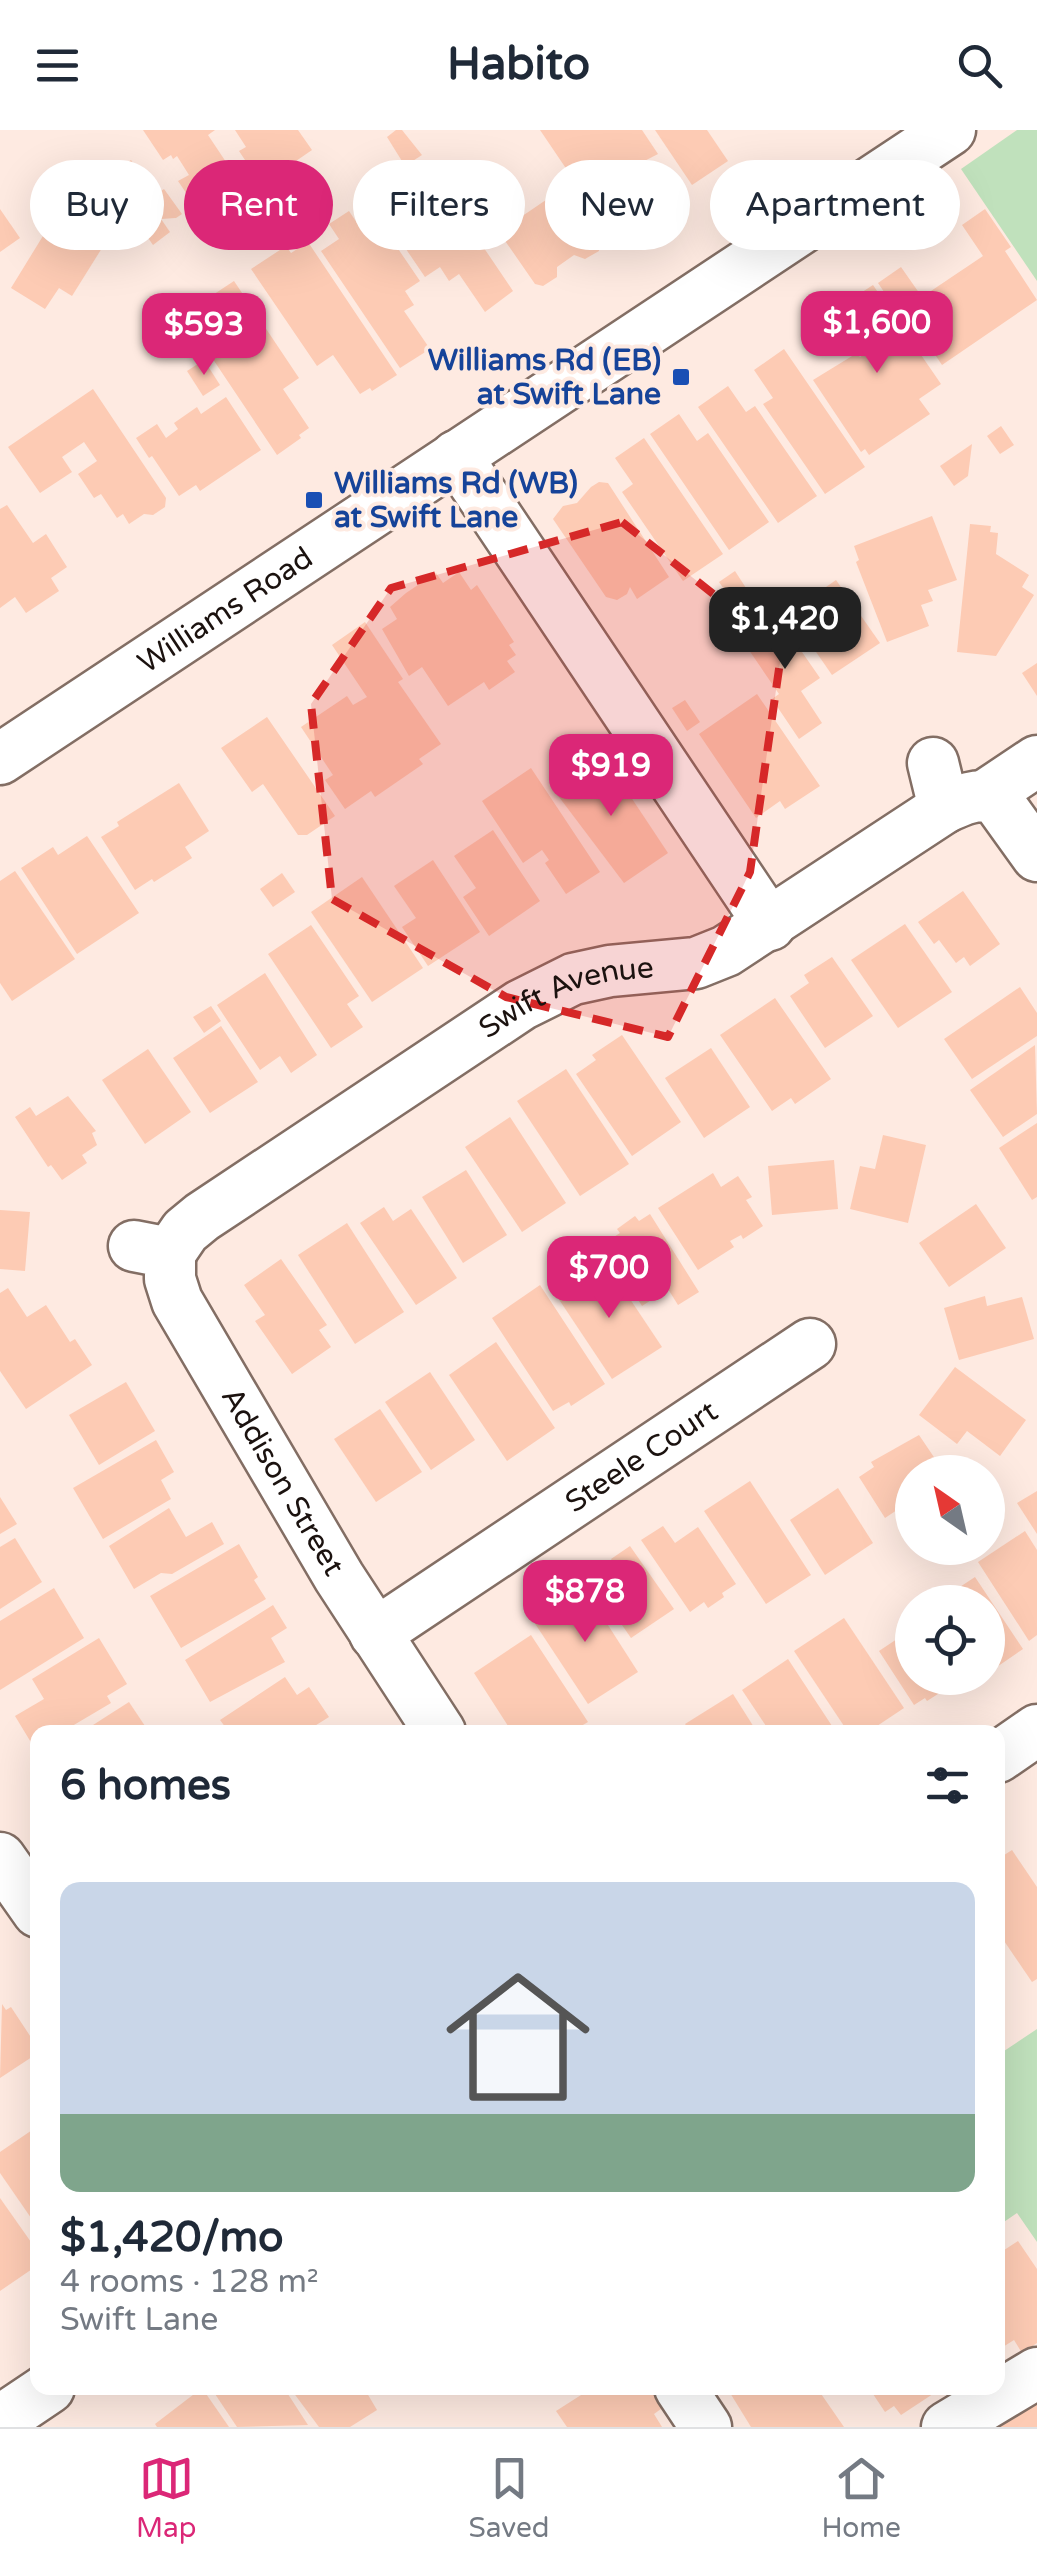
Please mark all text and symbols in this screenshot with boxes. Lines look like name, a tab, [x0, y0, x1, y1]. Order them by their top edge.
icon: menu	[30, 38, 85, 93]
text: Habito	[447, 38, 590, 92]
icon: search	[952, 38, 1007, 93]
chip: Buy	[30, 160, 164, 250]
chip: Rent	[184, 160, 333, 250]
chip: Filters	[353, 160, 525, 250]
chip: New	[545, 160, 690, 250]
chip: Apartment	[710, 160, 960, 250]
pin: $1,600	[796, 291, 958, 376]
pin: $593	[145, 293, 263, 378]
text: $1,600	[823, 304, 931, 342]
text: $593	[164, 306, 244, 344]
place label: Williams Rd (EB) at Swift Lane	[428, 342, 661, 413]
marker: Williams Rd (EB) at Swift Lane	[670, 366, 692, 388]
place label: Williams Rd (WB) at Swift Lane	[334, 465, 578, 536]
marker: Williams Rd (WB) at Swift Lane	[303, 489, 325, 511]
street label: Williams Road	[131, 539, 320, 681]
pin: $1,420	[704, 587, 866, 672]
text: $1,420	[731, 600, 839, 638]
pin: $919	[552, 734, 670, 819]
text: $919	[571, 747, 651, 785]
street label: Swift Avenue	[472, 949, 655, 1046]
pin: $700	[550, 1236, 668, 1321]
text: $700	[569, 1249, 649, 1287]
street label: Addison Street	[213, 1381, 353, 1582]
street label: Steele Court	[558, 1393, 724, 1520]
north arrow	[895, 1455, 1005, 1565]
map controls	[895, 1455, 1005, 1695]
pin: $878	[526, 1560, 644, 1645]
text: $878	[545, 1573, 625, 1611]
button: locate	[895, 1585, 1005, 1695]
icon: filters	[920, 1758, 975, 1813]
text: 6 homes	[60, 1760, 231, 1811]
icon: home	[428, 1947, 608, 2127]
text: $1,420/mo	[60, 2212, 284, 2263]
text: 4 rooms · 128 m²	[60, 2263, 319, 2301]
text: Swift Lane	[60, 2301, 218, 2339]
tab: Map	[136, 2451, 197, 2545]
tab: Saved	[469, 2451, 550, 2545]
tab: Home	[822, 2451, 901, 2545]

